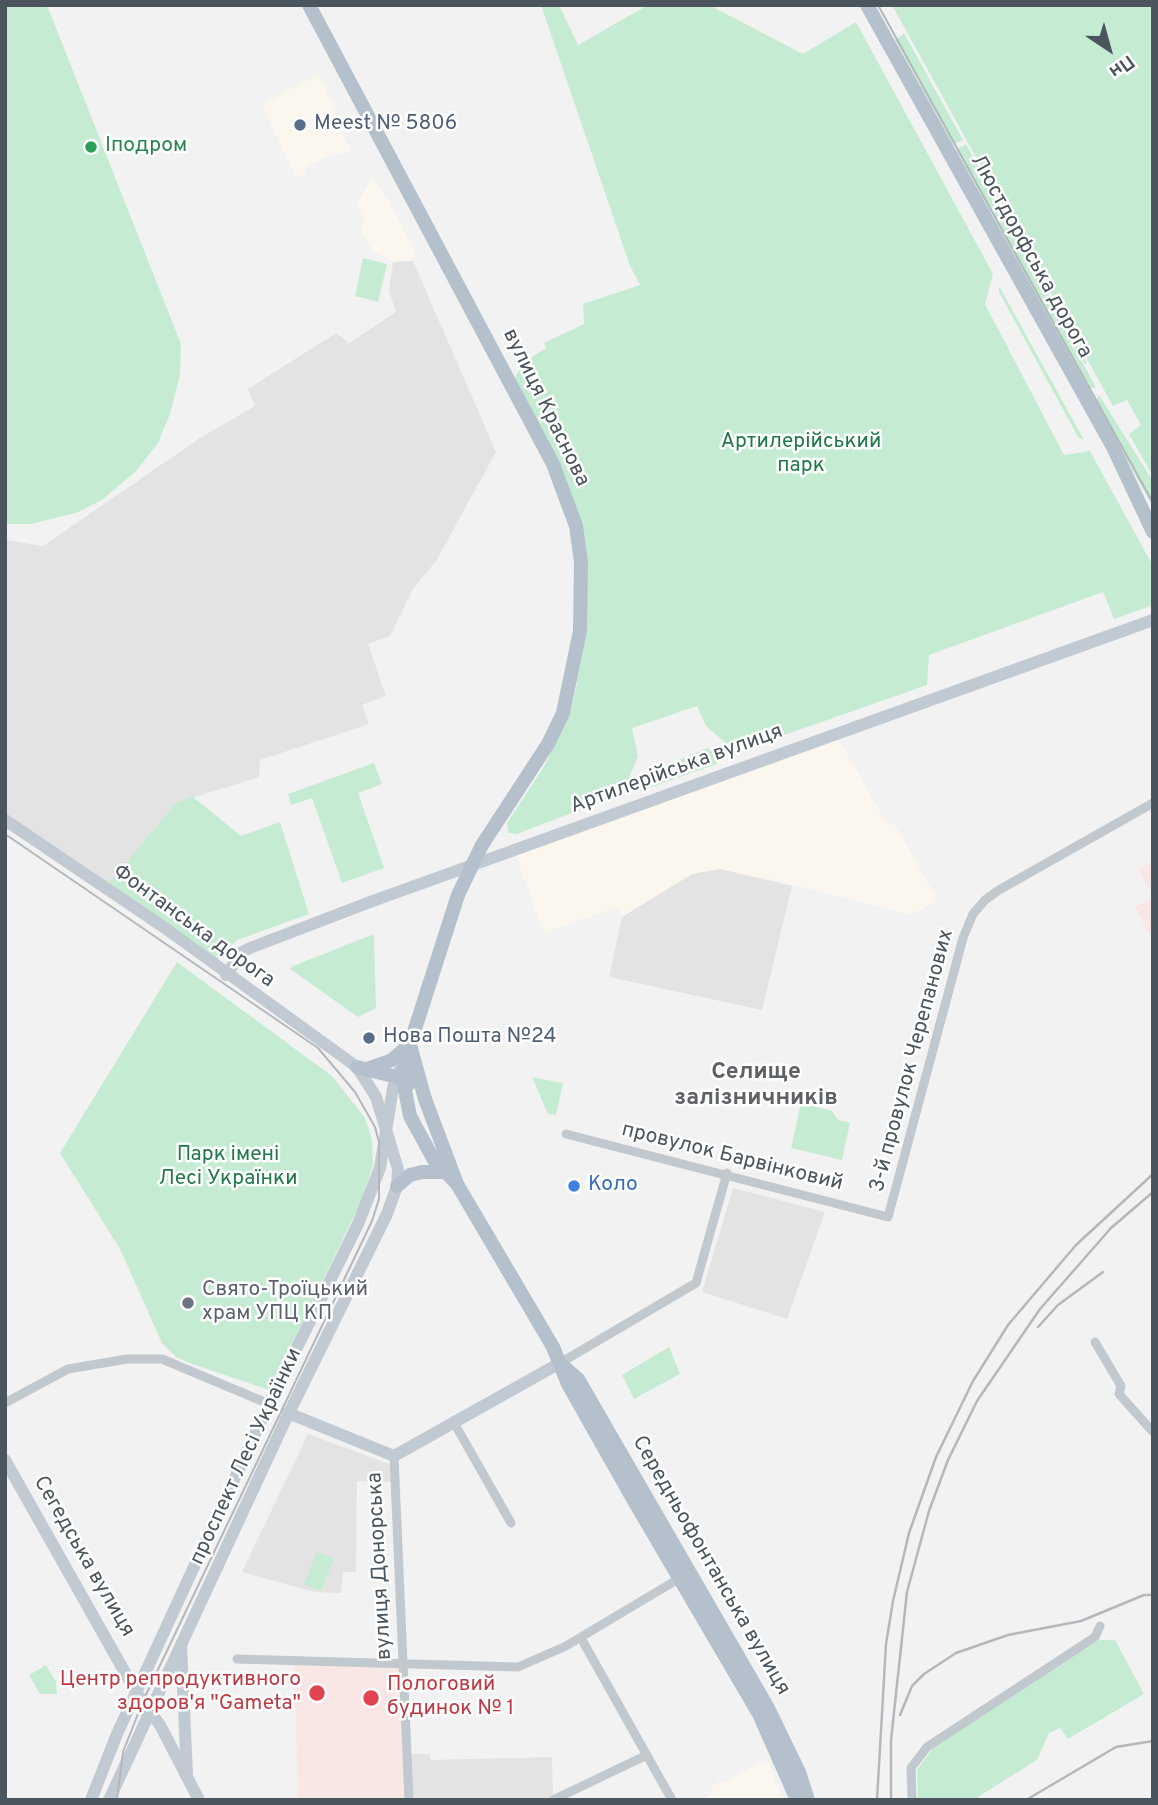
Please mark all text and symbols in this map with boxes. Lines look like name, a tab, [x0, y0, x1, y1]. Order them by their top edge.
north arrow	[1074, 14, 1144, 84]
text: Пн	[1104, 49, 1139, 83]
place label: Meest № 5806	[314, 112, 457, 138]
marker: Meest № 5806	[292, 117, 308, 133]
place label: Іподром	[105, 134, 187, 160]
marker: Іподром	[83, 139, 99, 155]
street label: Люстдорфська дорога	[964, 151, 1096, 363]
street label: вулиця Краснова	[496, 325, 594, 491]
park label: Артилерійський парк	[721, 430, 881, 480]
street label: Артилерійська вулиця	[567, 720, 787, 820]
street label: Фонтанська дорога	[107, 860, 279, 994]
street label: 3-й провулок Черепанових	[866, 927, 960, 1195]
place label: Нова Пошта №24	[383, 1025, 557, 1051]
marker: Нова Пошта №24	[361, 1030, 377, 1046]
district label: Селище залізничників	[674, 1059, 838, 1113]
street label: провулок Барвінковий	[619, 1118, 845, 1198]
park label: Парк імені Лесі Українки	[158, 1143, 298, 1193]
place label: Коло	[588, 1173, 638, 1199]
marker: Коло	[566, 1178, 582, 1194]
place label: Свято-Троїцький храм УПЦ КП	[202, 1278, 368, 1328]
marker: Свято-Троїцький храм УПЦ КП	[180, 1295, 196, 1311]
street label: проспект Лесі Українки	[186, 1345, 308, 1569]
street label: Середньофонтанська вулиця	[625, 1432, 795, 1700]
street label: вулиця Донорська	[363, 1471, 399, 1661]
street label: Сегедська вулиця	[27, 1472, 139, 1642]
place label: Центр репродуктивного здоров'я "Gameta"	[60, 1668, 301, 1718]
place label: Пологовий будинок № 1	[387, 1673, 514, 1723]
marker: Центр репродуктивного здоров'я "Gameta"	[307, 1683, 327, 1703]
marker: Пологовий будинок № 1	[361, 1688, 381, 1708]

